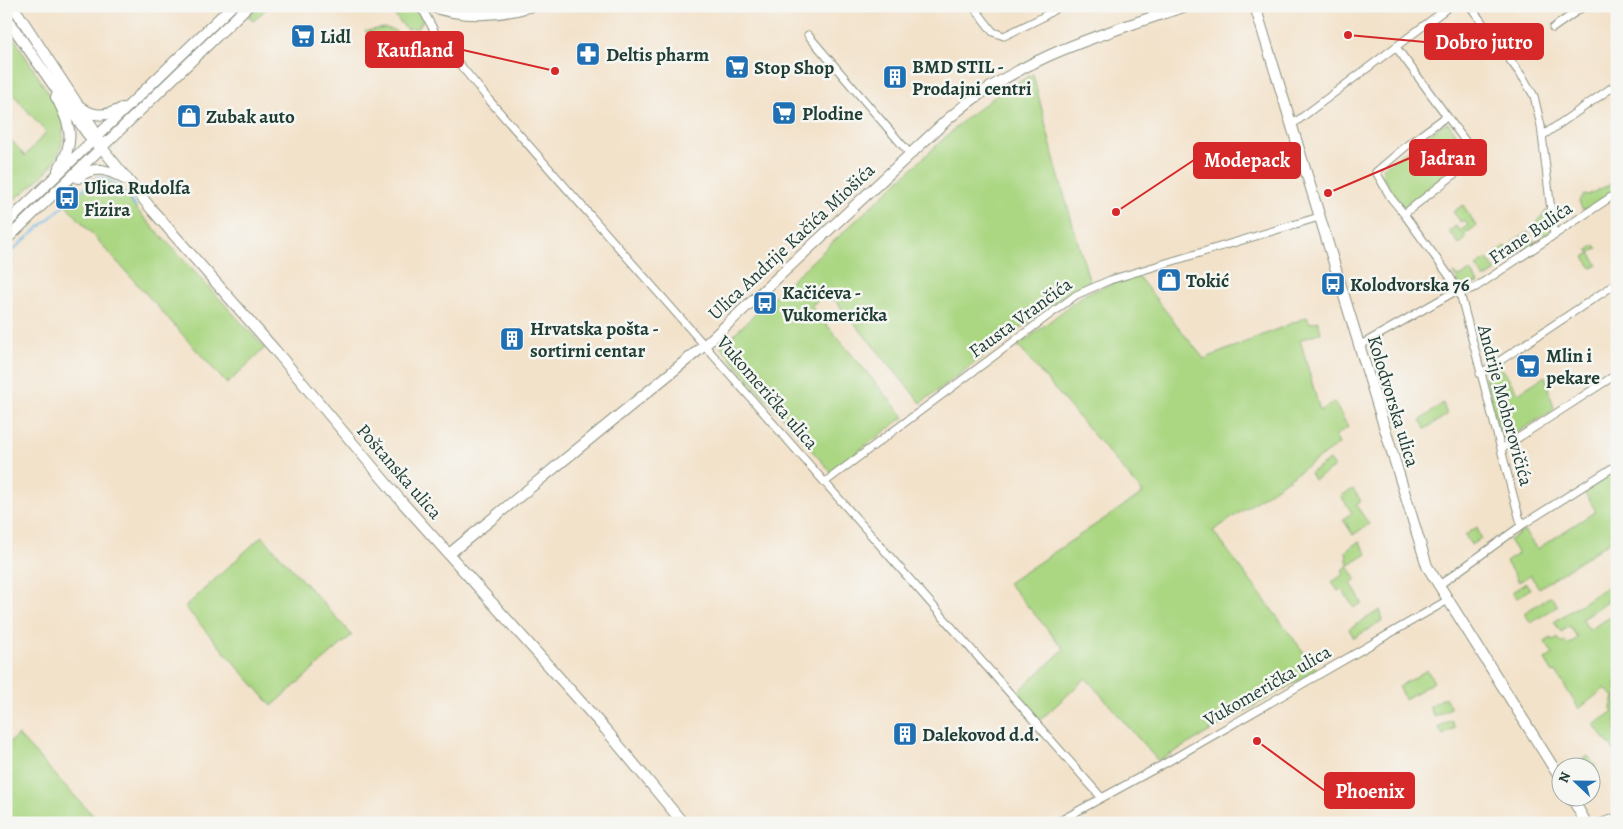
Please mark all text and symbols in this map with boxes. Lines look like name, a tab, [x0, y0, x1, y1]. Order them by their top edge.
supermarket icon: Lidl	[290, 23, 316, 49]
place label: Lidl	[320, 24, 351, 50]
callout: Dobro jutro	[1425, 24, 1543, 59]
text: Dobro jutro	[1435, 29, 1533, 56]
callout: Kaufland	[366, 32, 463, 67]
text: Kaufland	[376, 37, 454, 64]
pharmacy icon: Deltis pharm	[575, 41, 601, 67]
place label: Deltis pharm	[606, 42, 709, 68]
supermarket icon: Stop Shop	[724, 54, 750, 80]
place label: BMD STIL - Prodajni centri	[912, 54, 1032, 102]
place label: Stop Shop	[754, 55, 834, 81]
building icon: BMD STIL - Prodajni centri	[882, 64, 908, 90]
supermarket icon: Plodine	[771, 100, 797, 126]
place label: Plodine	[802, 101, 863, 127]
shop icon: Zubak auto	[176, 103, 202, 129]
place label: Zubak auto	[206, 104, 295, 130]
callout: Jadran	[1410, 140, 1486, 175]
callout: Modepack	[1194, 143, 1300, 178]
text: Jadran	[1420, 145, 1476, 172]
text: Modepack	[1204, 147, 1291, 174]
street label: Ulica Andrije Kačića Miošića	[703, 157, 881, 326]
place label: Ulica Rudolfa Fizira	[84, 175, 191, 223]
bus stop icon: Ulica Rudolfa Fizira	[54, 185, 80, 211]
street label: Frane Bulića	[1483, 195, 1578, 271]
shop icon: Tokić	[1156, 267, 1182, 293]
place label: Tokić	[1186, 268, 1229, 294]
street label: Fausta Vrančića	[964, 271, 1078, 364]
bus stop icon: Kolodvorska 76	[1320, 271, 1346, 297]
place label: Kolodvorska 76	[1350, 272, 1470, 298]
place label: Kačićeva - Vukomerička	[781, 280, 888, 328]
bus stop icon: Kačićeva - Vukomerička	[752, 290, 778, 316]
place label: Hrvatska pošta - sortirni centar	[530, 316, 659, 364]
street label: Andrije Mohorovičića	[1471, 321, 1539, 489]
building icon: Hrvatska pošta - sortirni centar	[499, 326, 525, 352]
street label: Vukomerička ulica	[710, 329, 824, 455]
street label: Kolodvorska ulica	[1361, 332, 1425, 470]
place label: Mlin i pekare	[1546, 343, 1600, 391]
supermarket icon: Mlin i pekare	[1515, 353, 1541, 379]
street label: Poštanska ulica	[351, 418, 448, 525]
street label: Vukomerička ulica	[1198, 639, 1336, 733]
building icon: Dalekovod d.d.	[892, 721, 918, 747]
place label: Dalekovod d.d.	[922, 722, 1039, 748]
north arrow	[1550, 756, 1600, 806]
text: N	[1554, 769, 1575, 786]
callout: Phoenix	[1325, 773, 1414, 808]
text: Phoenix	[1336, 778, 1405, 805]

